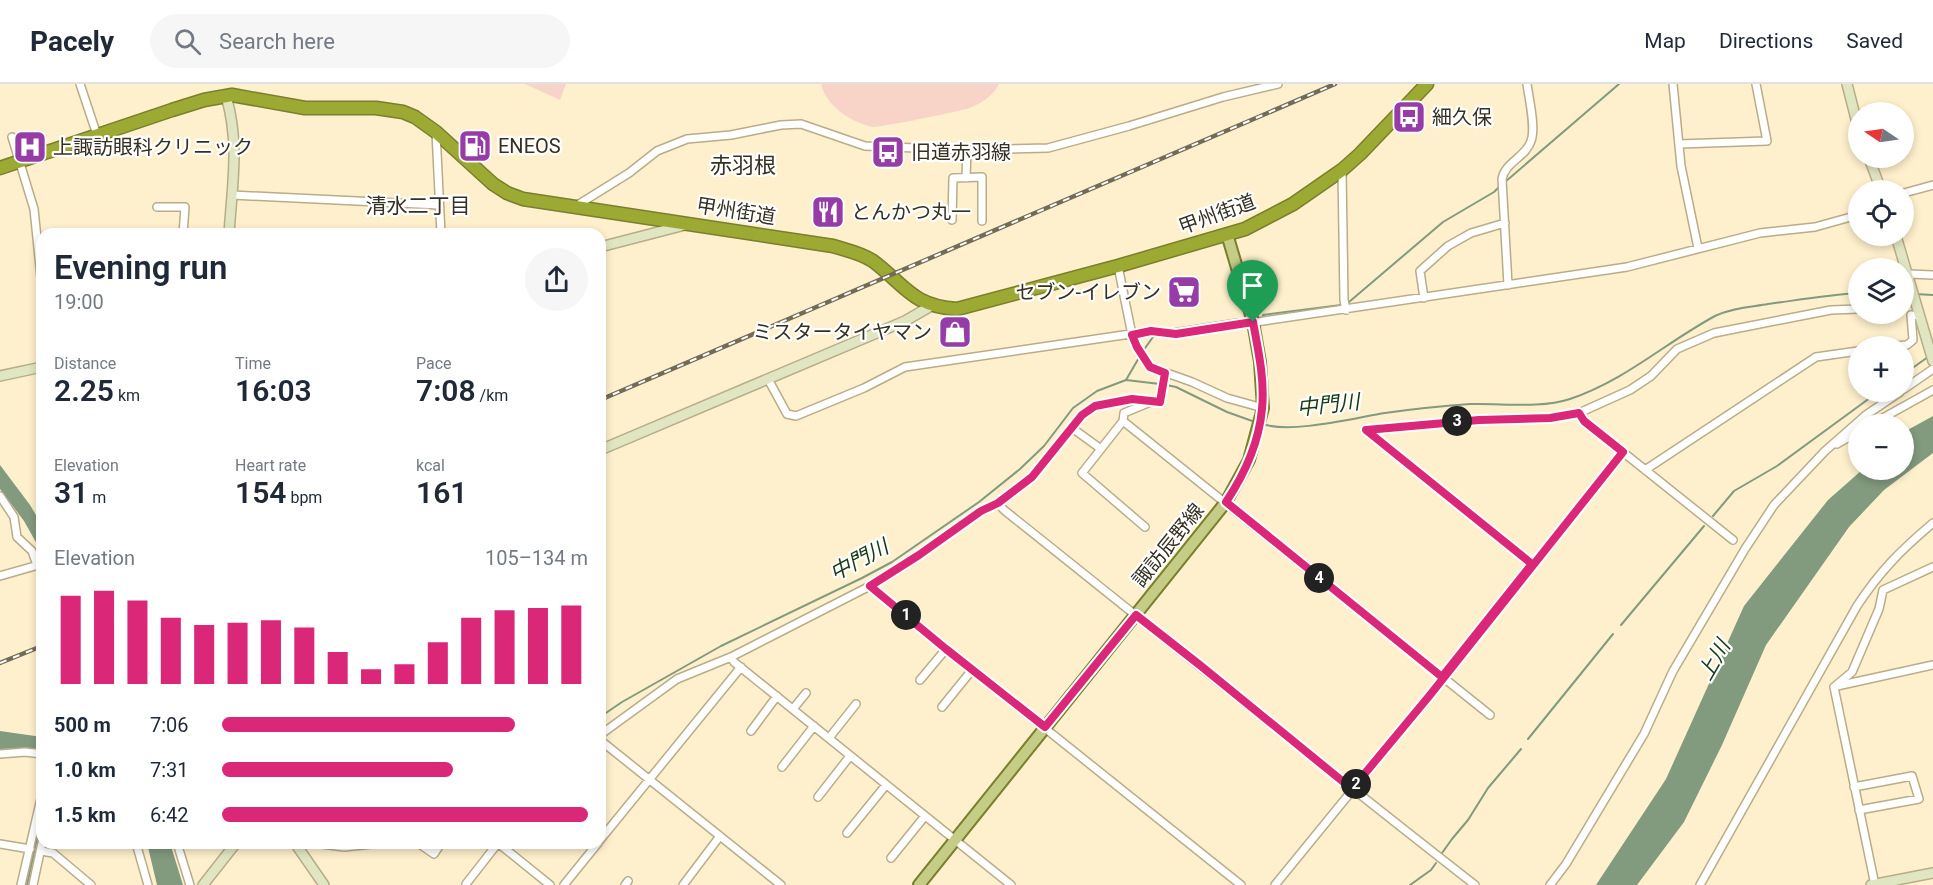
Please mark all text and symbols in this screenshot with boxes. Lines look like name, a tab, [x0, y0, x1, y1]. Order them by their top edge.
search box	[150, 14, 570, 68]
text: Pacely	[30, 25, 114, 58]
icon: search	[171, 25, 204, 58]
text: Search here	[219, 29, 335, 54]
text: Map	[1644, 29, 1686, 53]
text: Directions	[1719, 29, 1813, 53]
text: Saved	[1846, 29, 1903, 53]
bus stop icon: 細久保	[1391, 99, 1427, 135]
north arrow	[1848, 102, 1914, 168]
map controls	[1848, 102, 1914, 480]
place label: 細久保	[1432, 105, 1492, 129]
fuel station icon: ENEOS	[457, 128, 493, 164]
hospital icon: 上諏訪眼科クリニック	[12, 129, 48, 165]
place label: ENEOS	[498, 134, 561, 158]
bus stop icon: 旧道赤羽線	[870, 134, 906, 170]
place label: 上諏訪眼科クリニック	[53, 135, 253, 159]
place label: 旧道赤羽線	[911, 140, 1011, 164]
district label: 赤羽根	[710, 153, 776, 178]
button: locate	[1848, 180, 1914, 246]
street label: 甲州街道	[1175, 189, 1259, 239]
street label: 甲州街道	[695, 193, 777, 229]
district label: 清水二丁目	[366, 194, 471, 218]
restaurant icon: とんかつ丸一	[810, 194, 846, 230]
place label: とんかつ丸一	[851, 200, 971, 224]
text: Evening run	[54, 248, 227, 287]
button: share	[525, 248, 588, 311]
button: layers	[1848, 258, 1914, 324]
pin	[1227, 260, 1278, 322]
icon: arrive	[1236, 269, 1269, 302]
supermarket icon: セブン-イレブン	[1166, 274, 1202, 310]
place label: セブン-イレブン	[1015, 280, 1161, 304]
text: 19:00	[54, 290, 104, 314]
shop icon: ミスタータイヤマン	[937, 314, 973, 350]
place label: ミスタータイヤマン	[753, 320, 932, 344]
button: +	[1848, 336, 1914, 402]
text: Distance	[54, 354, 116, 373]
text: Time	[235, 354, 271, 373]
text: Pace	[416, 354, 452, 373]
text: 2.25	[54, 373, 114, 408]
text: 16:03	[235, 373, 312, 408]
text: 7:08	[416, 373, 476, 408]
text: km	[114, 386, 140, 405]
text: /km	[476, 386, 508, 405]
water label: 中門川	[1295, 390, 1363, 420]
pin: 3	[1442, 406, 1472, 436]
text: 3	[1452, 411, 1462, 430]
button: −	[1848, 414, 1914, 480]
text: Elevation	[54, 456, 119, 475]
text: Heart rate	[235, 456, 306, 475]
text: kcal	[416, 456, 445, 475]
text: 31	[54, 475, 88, 510]
text: 154	[235, 475, 286, 510]
text: 161	[416, 475, 467, 510]
text: m	[88, 488, 106, 507]
text: bpm	[286, 488, 322, 507]
street label: 諏訪辰野線	[1127, 499, 1209, 591]
water label: 中門川	[826, 534, 894, 585]
text: Elevation	[54, 546, 135, 570]
text: 105–134 m	[485, 546, 588, 570]
pin: 4	[1304, 563, 1334, 593]
text: 4	[1314, 568, 1324, 587]
pin: 1	[891, 600, 921, 630]
text: 1	[901, 605, 911, 624]
water label: 上川	[1693, 634, 1736, 684]
text: 500 m	[54, 713, 111, 737]
text: 7:06	[150, 713, 189, 737]
text: 1.0 km	[54, 758, 116, 782]
text: 7:31	[150, 758, 189, 782]
pin: 2	[1341, 769, 1371, 799]
text: 2	[1351, 774, 1361, 793]
text: 1.5 km	[54, 803, 116, 827]
text: 6:42	[150, 803, 189, 827]

